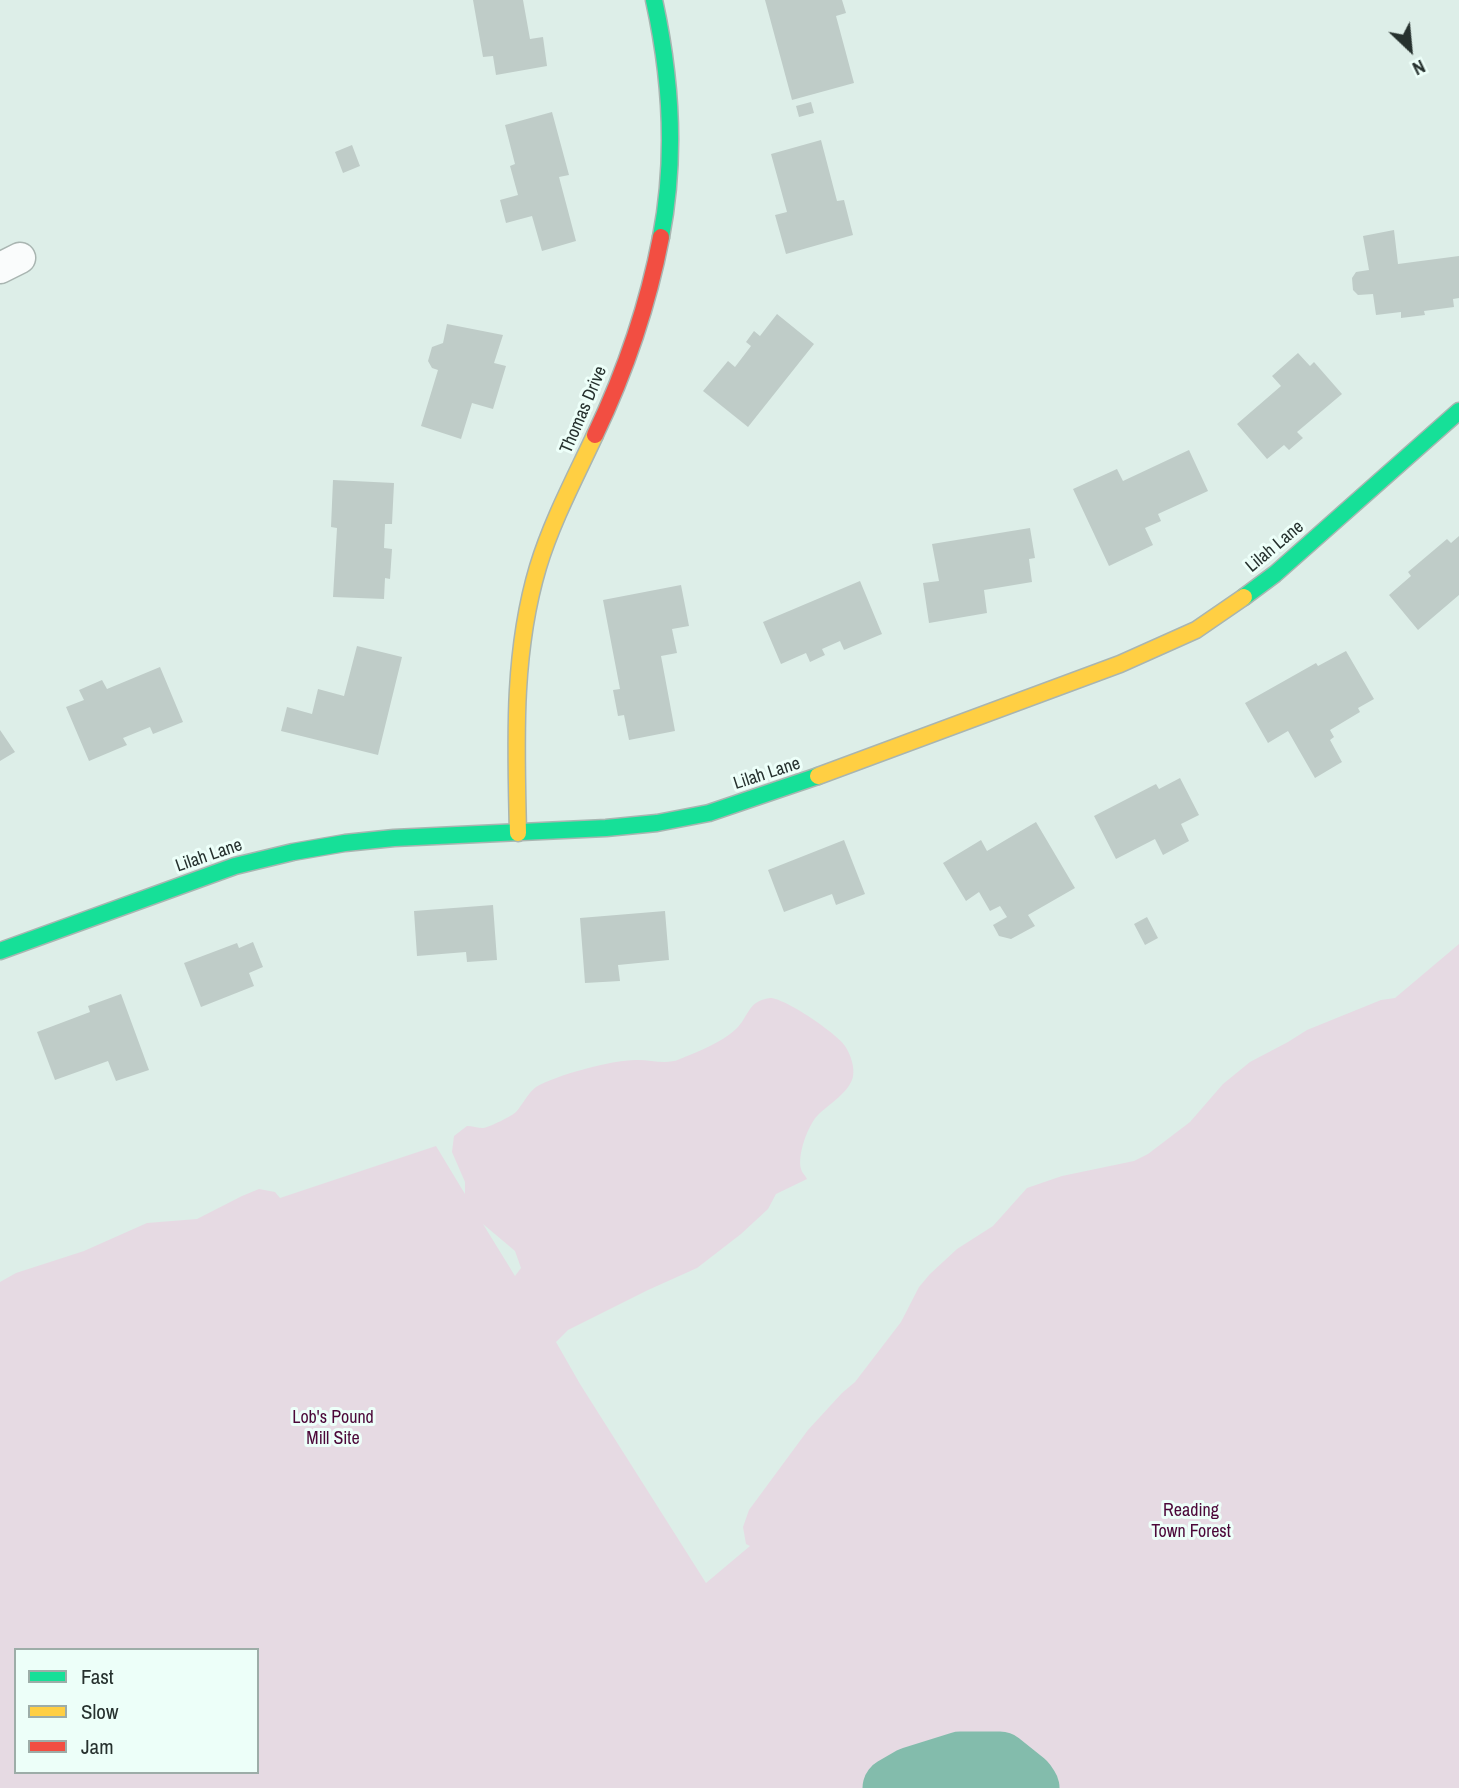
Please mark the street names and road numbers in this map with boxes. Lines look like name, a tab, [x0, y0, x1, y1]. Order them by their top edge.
street label: Thomas Drive	[556, 363, 612, 457]
street label: Lilah Lane	[1242, 517, 1308, 577]
street label: Lilah Lane	[731, 753, 803, 795]
street label: Lilah Lane	[173, 835, 245, 877]

